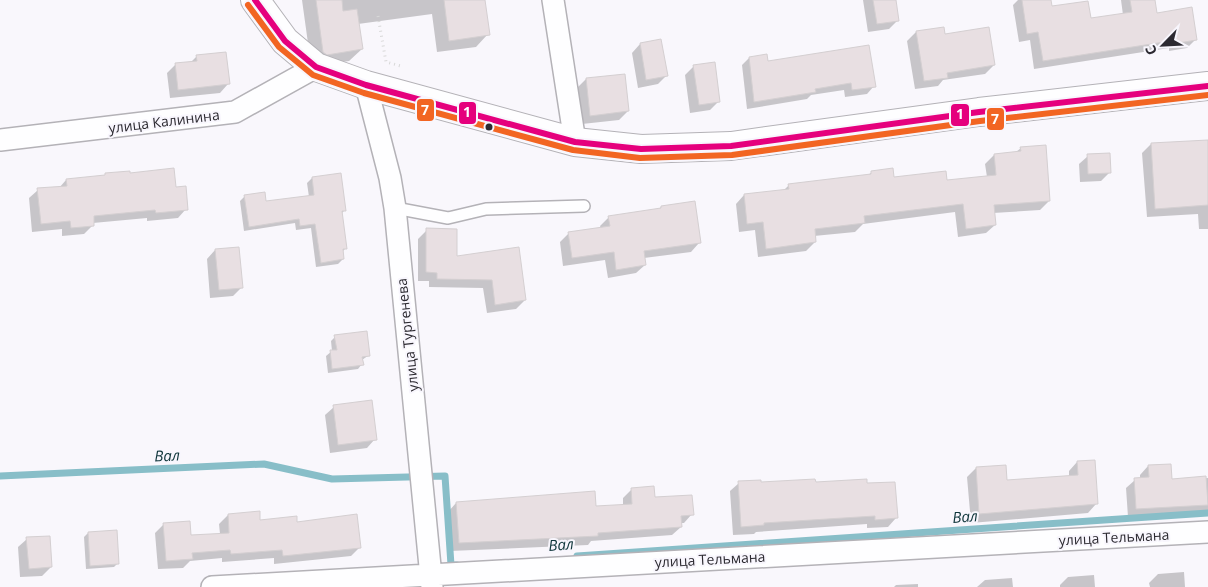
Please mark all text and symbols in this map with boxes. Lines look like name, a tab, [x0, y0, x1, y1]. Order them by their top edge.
north arrow	[1138, 20, 1188, 70]
text: С	[1140, 42, 1161, 58]
line badge: 7	[416, 98, 435, 122]
text: 7	[421, 100, 429, 119]
line badge: 1	[458, 101, 477, 125]
text: 1	[463, 102, 471, 121]
line badge: 1	[950, 103, 970, 127]
text: 1	[956, 104, 964, 123]
street label: улица Калинина	[107, 105, 221, 137]
line badge: 7	[986, 107, 1005, 131]
text: 7	[991, 109, 999, 128]
unlabelled marker	[484, 122, 494, 132]
street label: улица Тургенева	[392, 277, 422, 393]
water label: Вал	[154, 445, 180, 465]
water label: Вал	[952, 505, 978, 527]
street label: улица Тельмана	[1058, 525, 1170, 549]
water label: Вал	[548, 533, 574, 555]
street label: улица Тельмана	[654, 547, 766, 571]

